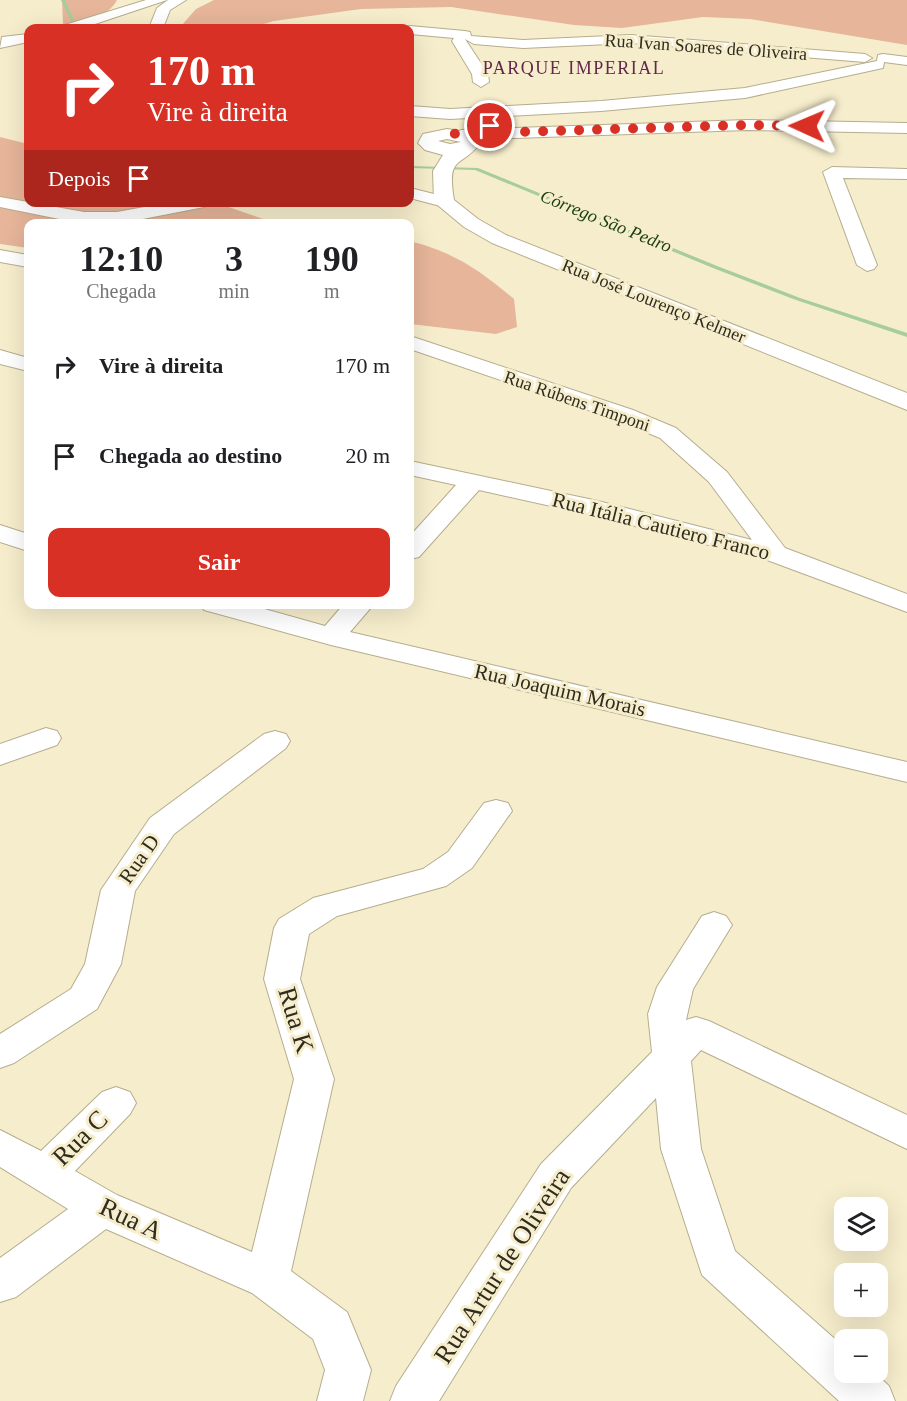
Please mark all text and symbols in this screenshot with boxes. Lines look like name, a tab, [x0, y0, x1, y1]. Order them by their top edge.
street label: Rua Ivan Soares de Oliveira	[604, 30, 808, 64]
icon: right	[48, 48, 126, 126]
text: 170 m	[147, 48, 256, 94]
district label: PARQUE IMPERIAL	[483, 58, 665, 78]
position arrow	[775, 94, 839, 158]
text: Vire à direita	[147, 97, 288, 127]
pin	[464, 100, 515, 151]
icon: arrive	[473, 109, 506, 142]
icon: arrive	[122, 162, 155, 195]
text: Depois	[48, 166, 110, 191]
water label: Córrego São Pedro	[538, 186, 674, 256]
text: 12:10	[79, 239, 163, 279]
text: 3	[225, 239, 243, 279]
text: 190	[305, 239, 359, 279]
street label: Rua José Lourenço Kelmer	[559, 255, 749, 347]
text: Chegada	[86, 280, 156, 302]
text: min	[218, 280, 250, 302]
text: m	[324, 280, 340, 302]
icon: right	[48, 350, 81, 383]
text: Vire à direita	[99, 353, 223, 378]
text: 170 m	[334, 353, 390, 378]
street label: Rua Rúbens Timponi	[501, 367, 653, 435]
icon: arrive	[48, 440, 81, 473]
text: Chegada ao destino	[99, 443, 282, 468]
text: 20 m	[345, 443, 390, 468]
street label: Rua Itália Cautiero Franco	[550, 487, 772, 565]
button: Sair	[48, 528, 390, 597]
street label: Rua Joaquim Morais	[472, 659, 648, 721]
street label: Rua D	[114, 830, 164, 888]
street label: Rua K	[272, 984, 320, 1057]
street label: Rua C	[47, 1105, 113, 1171]
street label: Rua Artur de Oliveira	[428, 1163, 576, 1369]
street label: Rua A	[95, 1192, 167, 1246]
map controls	[834, 1197, 888, 1383]
button: layers	[834, 1197, 888, 1251]
button: +	[834, 1263, 888, 1317]
button: −	[834, 1329, 888, 1383]

